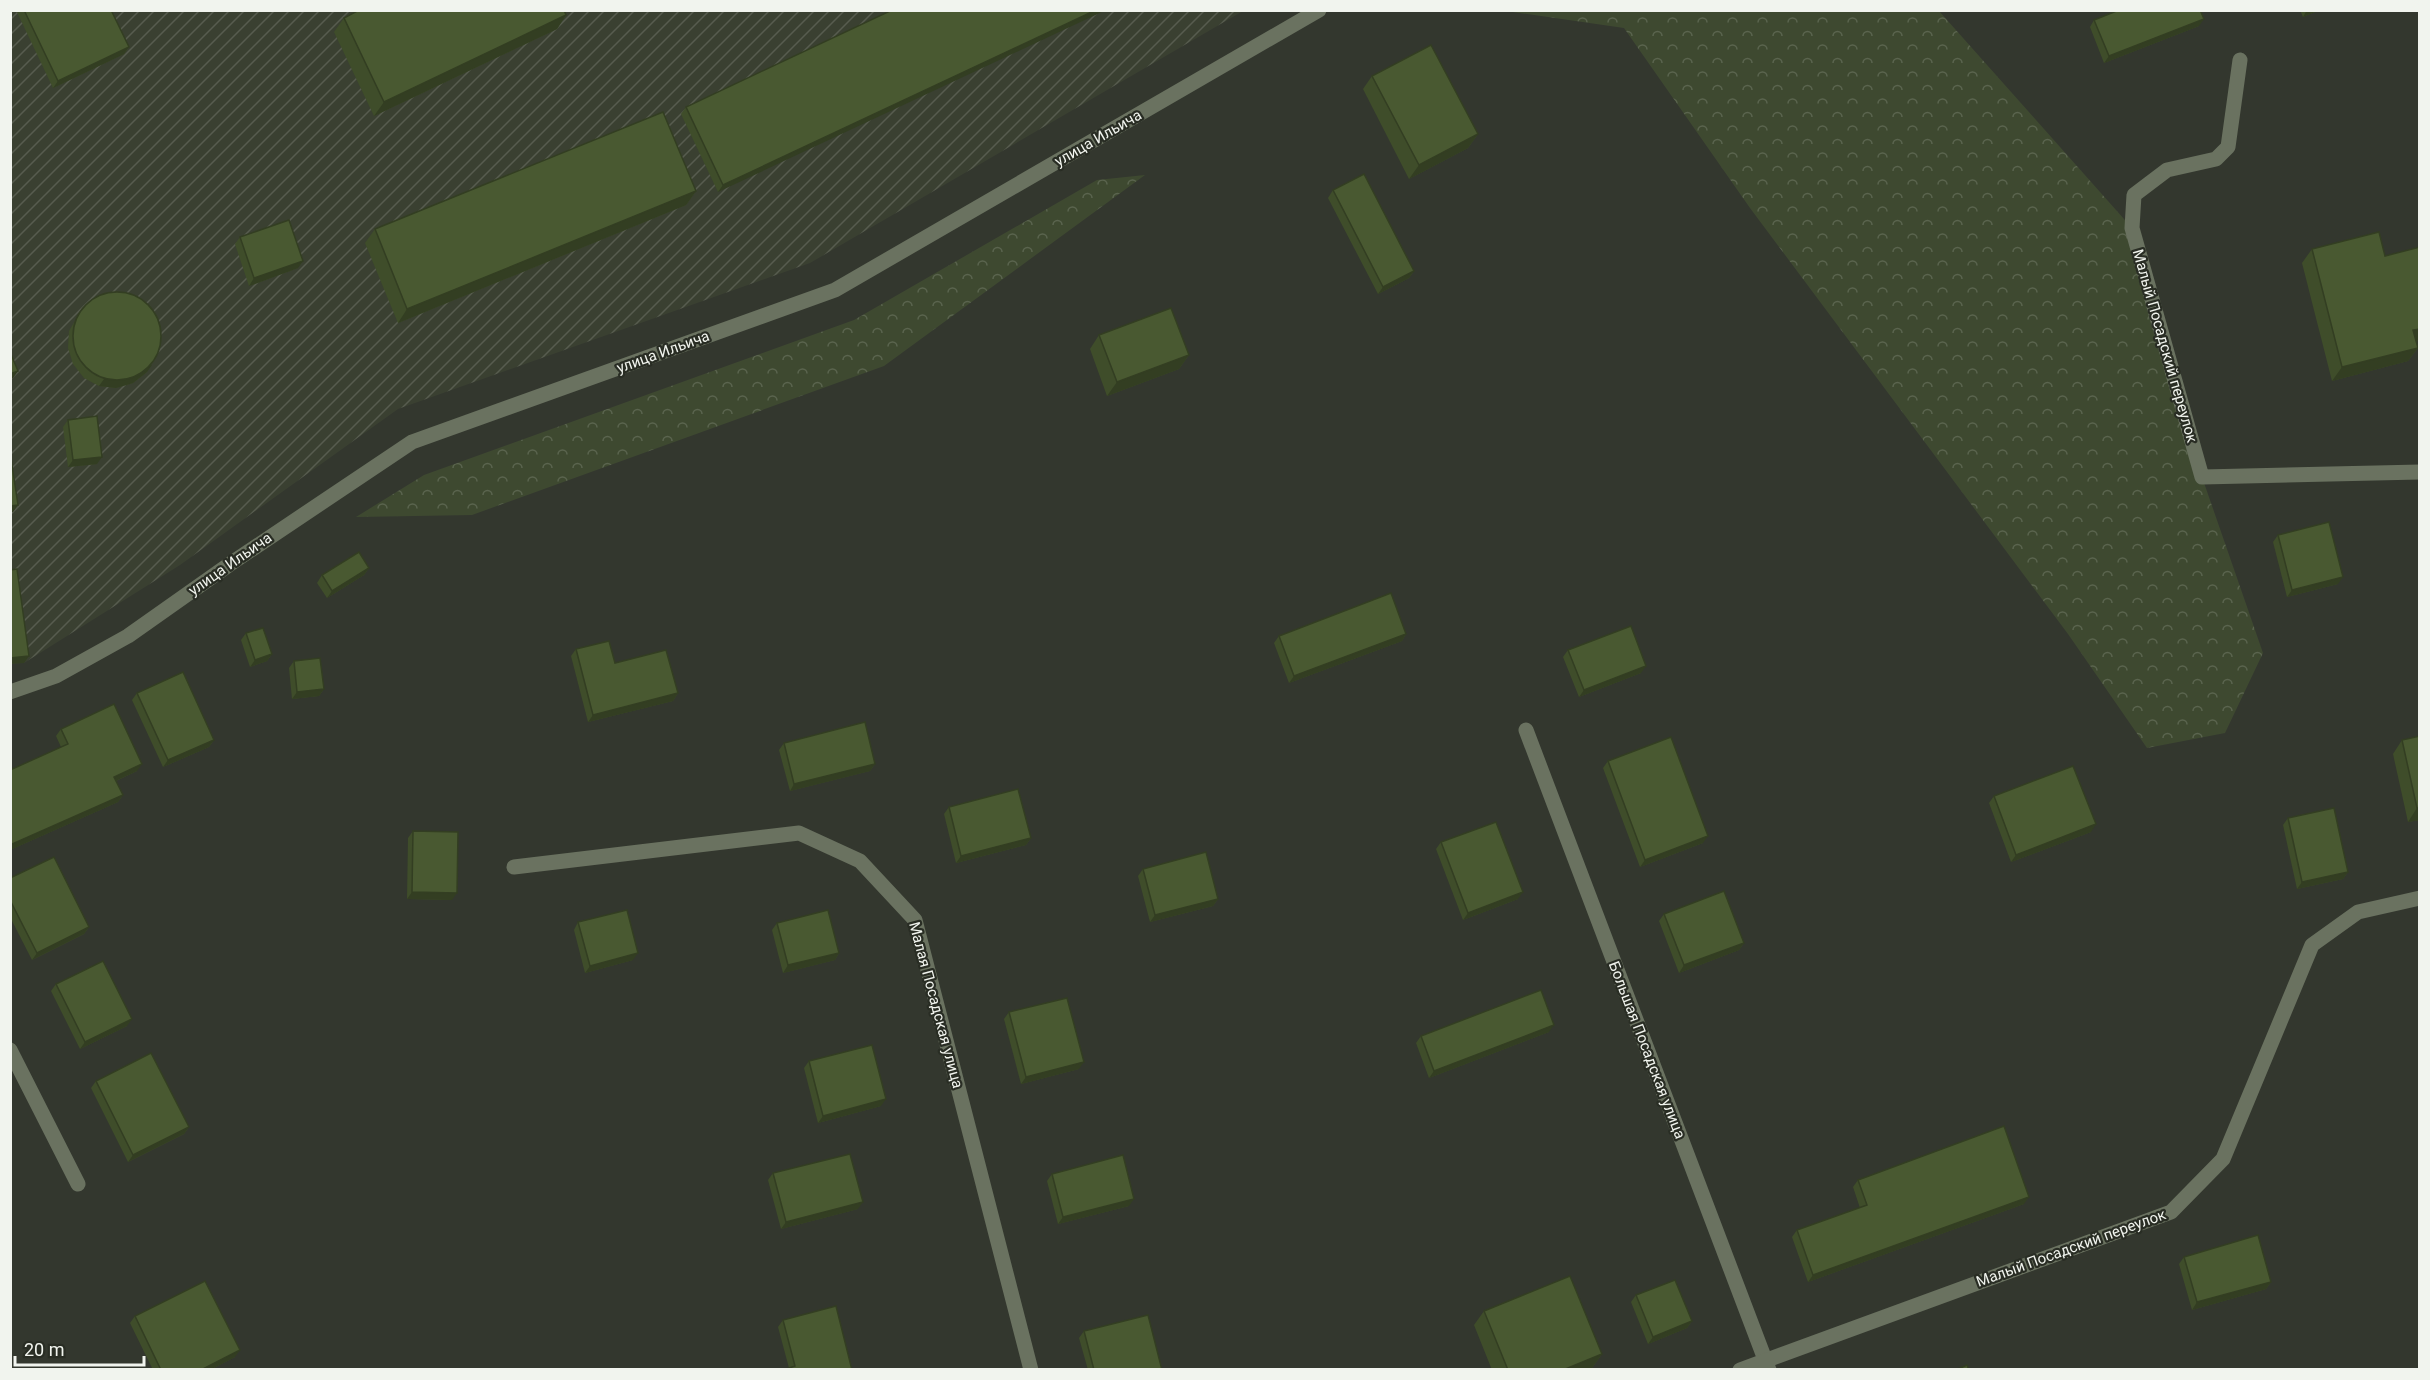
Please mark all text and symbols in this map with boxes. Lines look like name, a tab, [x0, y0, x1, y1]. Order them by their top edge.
street label: улица Ильича	[1051, 106, 1145, 170]
street label: Малый Посадский переулок	[2129, 247, 2201, 445]
street label: улица Ильича	[614, 327, 712, 377]
street label: улица Ильича	[185, 529, 275, 599]
street label: Малая Посадская улица	[905, 920, 967, 1090]
street label: Большая Посадская улица	[1605, 959, 1689, 1141]
street label: Малый Посадский переулок	[1974, 1205, 2168, 1291]
scale bar	[15, 1329, 144, 1367]
text: 20 m	[24, 1339, 64, 1360]

